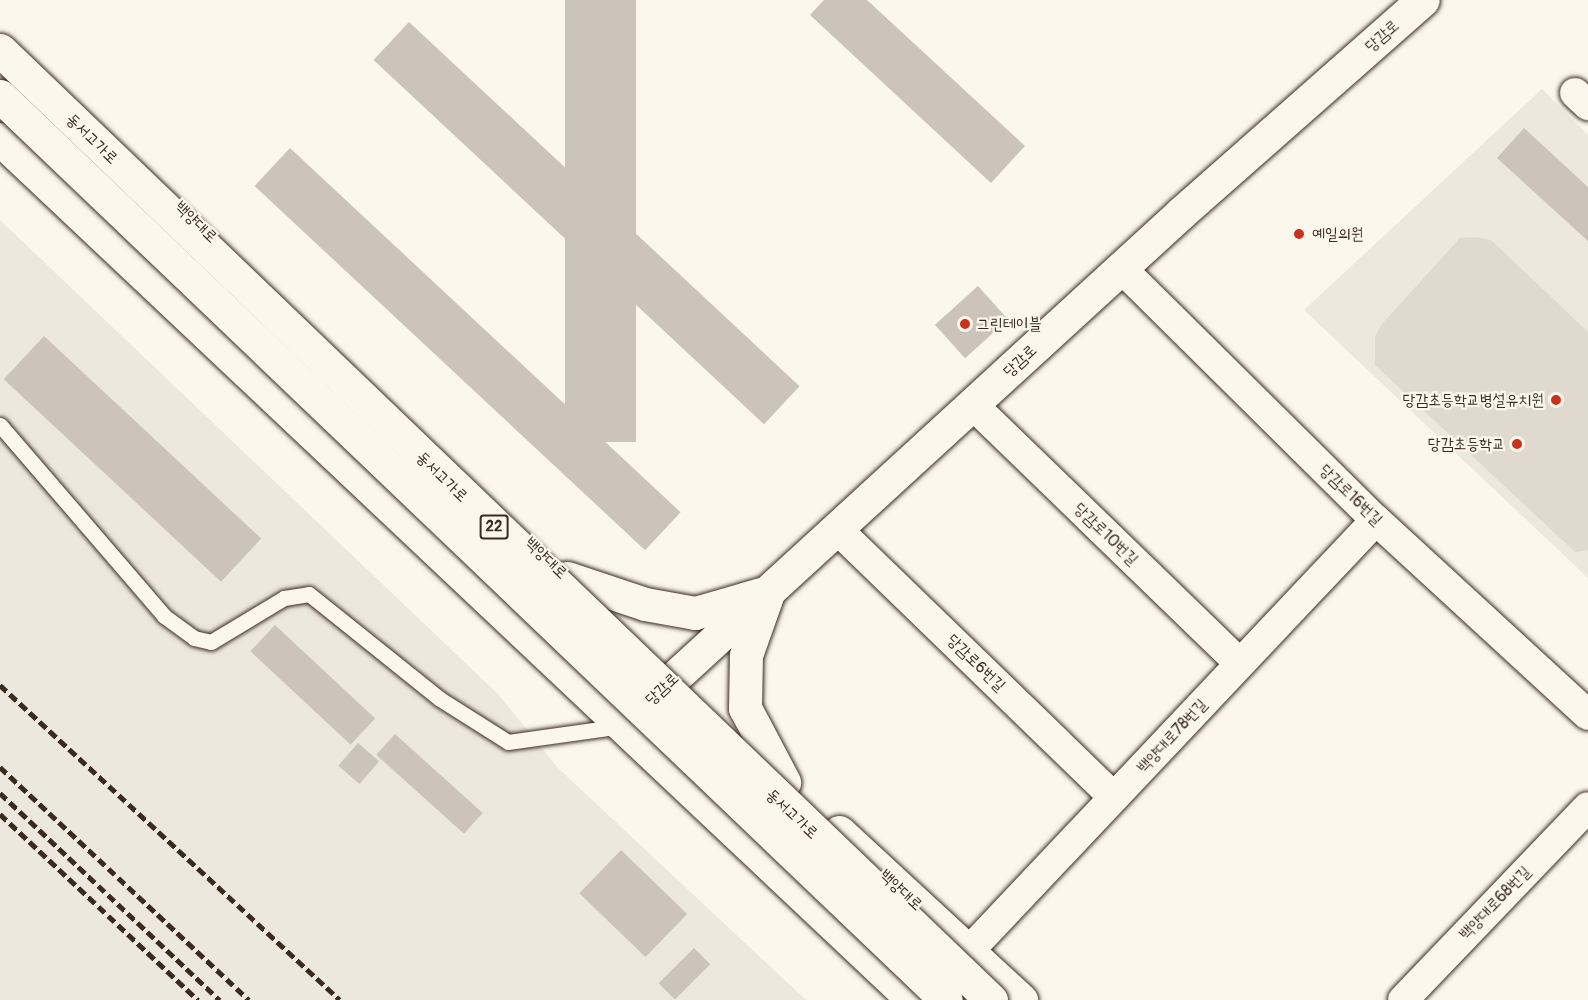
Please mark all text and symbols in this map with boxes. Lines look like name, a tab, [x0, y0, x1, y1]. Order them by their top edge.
street label: 당감로	[1361, 16, 1403, 56]
street label: 동서고가로	[62, 110, 122, 168]
street label: 백양대로	[171, 197, 221, 247]
place label: 예일의원	[1312, 224, 1364, 244]
marker: 예일의원	[1290, 225, 1308, 243]
place label: 그린테이블	[977, 314, 1041, 334]
marker: 그린테이블	[958, 317, 972, 331]
street label: 당감로	[999, 341, 1041, 381]
place label: 당감초등학교병설유치원	[1402, 390, 1544, 410]
marker: 당감초등학교병설유치원	[1549, 393, 1563, 407]
place label: 당감초등학교	[1428, 434, 1505, 454]
marker: 당감초등학교	[1510, 437, 1524, 451]
street label: 동서고가로	[412, 448, 472, 506]
street label: 당감로16번길	[1316, 460, 1386, 530]
street label: 당감로10번길	[1070, 499, 1142, 569]
road number: 22	[479, 515, 509, 539]
street label: 백양대로	[521, 533, 571, 583]
street label: 당감로6번길	[943, 631, 1009, 695]
street label: 당감로	[641, 669, 683, 709]
street label: 백양대로78번길	[1133, 695, 1211, 777]
street label: 동서고가로	[762, 785, 822, 843]
street label: 백양대로68번길	[1455, 862, 1535, 944]
street label: 백양대로	[876, 865, 926, 915]

